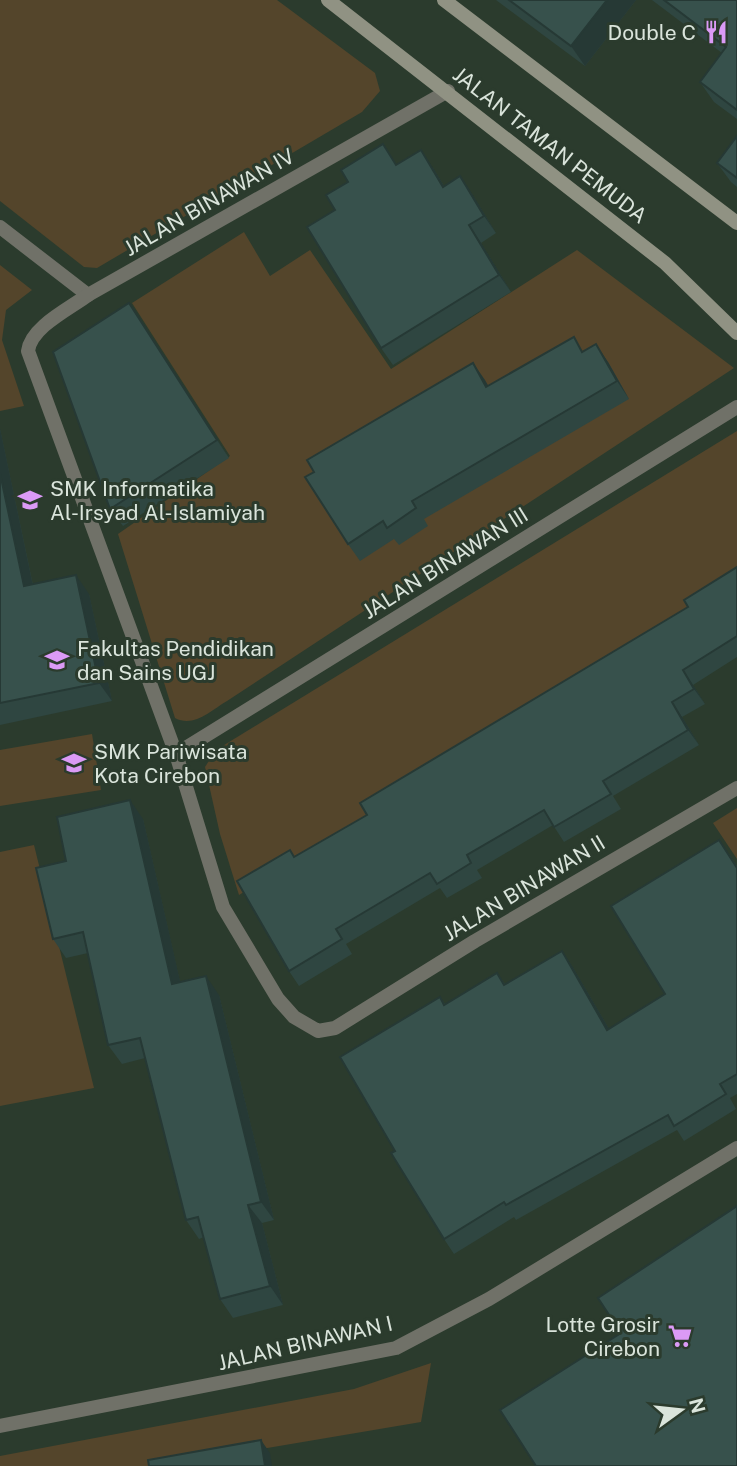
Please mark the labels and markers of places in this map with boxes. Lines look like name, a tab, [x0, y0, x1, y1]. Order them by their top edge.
restaurant icon: Double C	[702, 18, 730, 46]
place label: Double C	[608, 20, 696, 45]
place label: SMK Informatika Al-Irsyad Al-Islamiyah	[50, 476, 265, 525]
school or university icon: SMK Informatika Al-Irsyad Al-Islamiyah	[16, 486, 44, 514]
place label: Fakultas Pendidikan dan Sains UGJ	[77, 636, 274, 685]
school or university icon: Fakultas Pendidikan dan Sains UGJ	[43, 646, 71, 674]
place label: SMK Pariwisata Kota Cirebon	[94, 739, 247, 788]
school or university icon: SMK Pariwisata Kota Cirebon	[60, 749, 88, 777]
place label: Lotte Grosir Cirebon	[546, 1312, 660, 1361]
supermarket icon: Lotte Grosir Cirebon	[666, 1322, 694, 1350]

